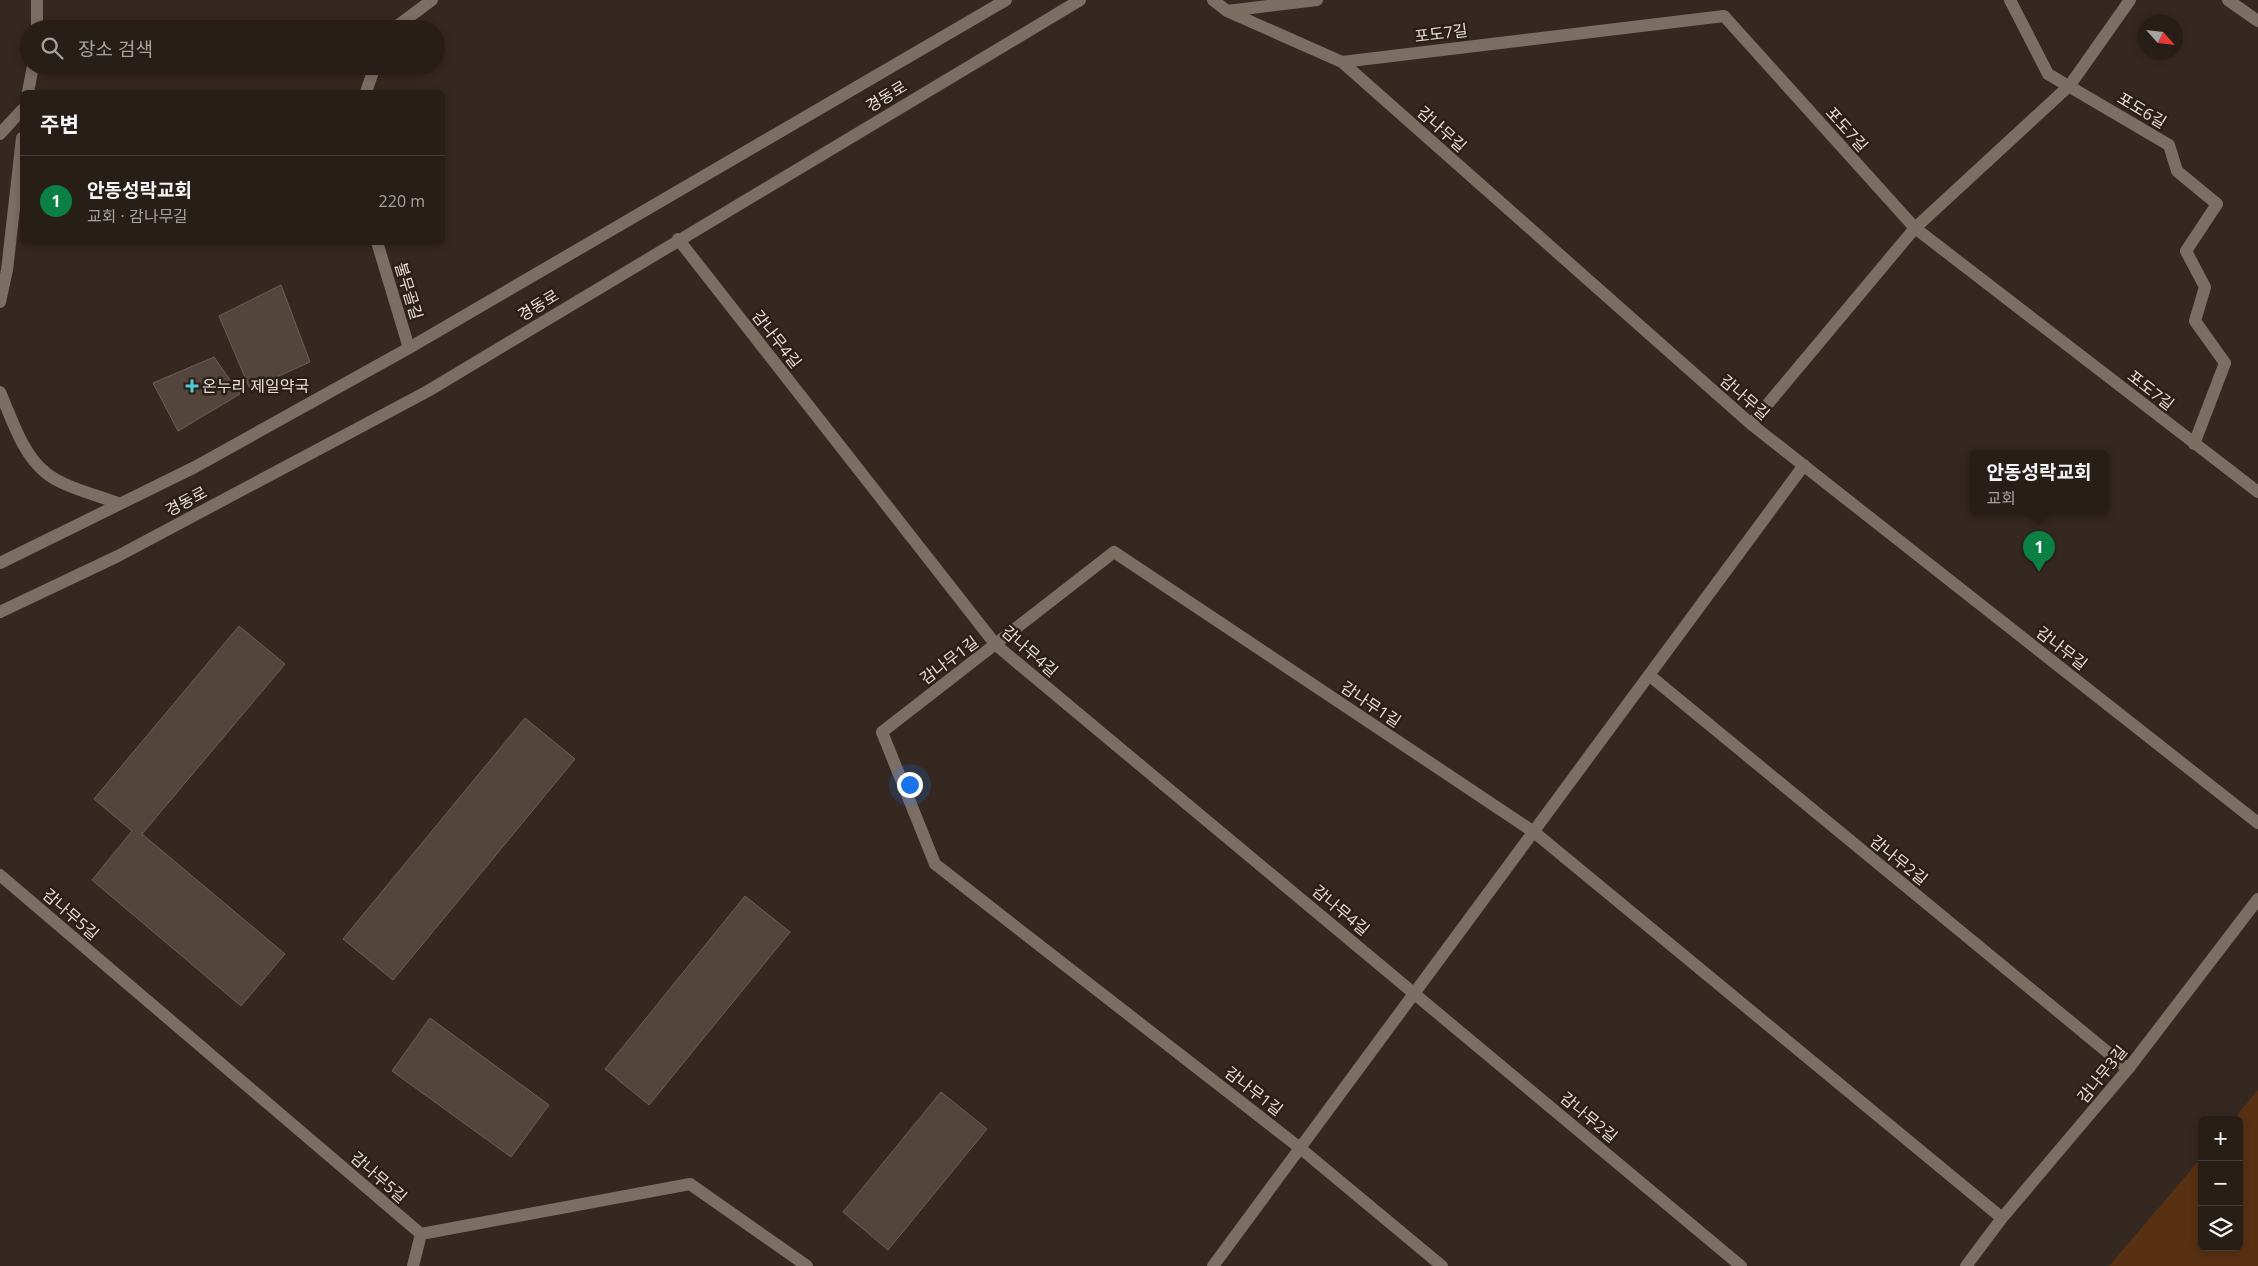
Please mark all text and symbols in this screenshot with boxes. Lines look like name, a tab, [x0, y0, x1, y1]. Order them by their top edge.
north arrow	[2138, 15, 2183, 60]
street label: 포도7길	[1413, 19, 1469, 47]
search box	[20, 20, 445, 75]
icon: search	[38, 34, 66, 62]
text: 장소 검색	[78, 36, 153, 62]
street label: 경동로	[861, 75, 911, 117]
street label: 포도6길	[2113, 87, 2171, 133]
street label: 감나무길	[1413, 101, 1471, 157]
street label: 포도7길	[1821, 102, 1873, 156]
text: 주변	[40, 110, 79, 138]
text: 안동성락교회	[87, 177, 192, 203]
text: 1	[51, 190, 61, 212]
text: 220 m	[379, 190, 425, 212]
text: 교회 · 감나무길	[87, 205, 188, 227]
street label: 불무골길	[390, 260, 428, 322]
street label: 경동로	[513, 284, 563, 326]
street label: 감나무4길	[747, 305, 807, 373]
street label: 포도7길	[2123, 365, 2179, 415]
street label: 감나무길	[1716, 369, 1774, 425]
place label: 온누리 제일약국	[202, 375, 309, 397]
marker: 온누리 제일약국	[186, 380, 198, 392]
popup	[1969, 450, 2109, 515]
text: 안동성락교회	[1987, 459, 2091, 485]
street label: 경동로	[161, 481, 211, 521]
text: 교회	[1987, 487, 2016, 509]
pin: 1	[2023, 531, 2055, 572]
street label: 감나무4길	[997, 620, 1063, 682]
street label: 감나무길	[2032, 621, 2092, 675]
street label: 감나무1길	[915, 631, 983, 689]
street label: 감나무1길	[1337, 676, 1405, 732]
your location	[897, 772, 923, 798]
street label: 감나무2길	[1866, 830, 1932, 890]
street label: 감나무4길	[1308, 880, 1374, 940]
street label: 감나무5길	[38, 883, 104, 945]
street label: 감나무3길	[2072, 1041, 2132, 1107]
street label: 감나무1길	[1220, 1061, 1288, 1121]
street label: 감나무2길	[1556, 1087, 1622, 1147]
map controls	[2198, 1116, 2243, 1251]
button: +	[2198, 1116, 2243, 1161]
street label: 감나무5길	[346, 1146, 412, 1208]
button: −	[2198, 1161, 2243, 1206]
button: layers	[2198, 1206, 2243, 1251]

